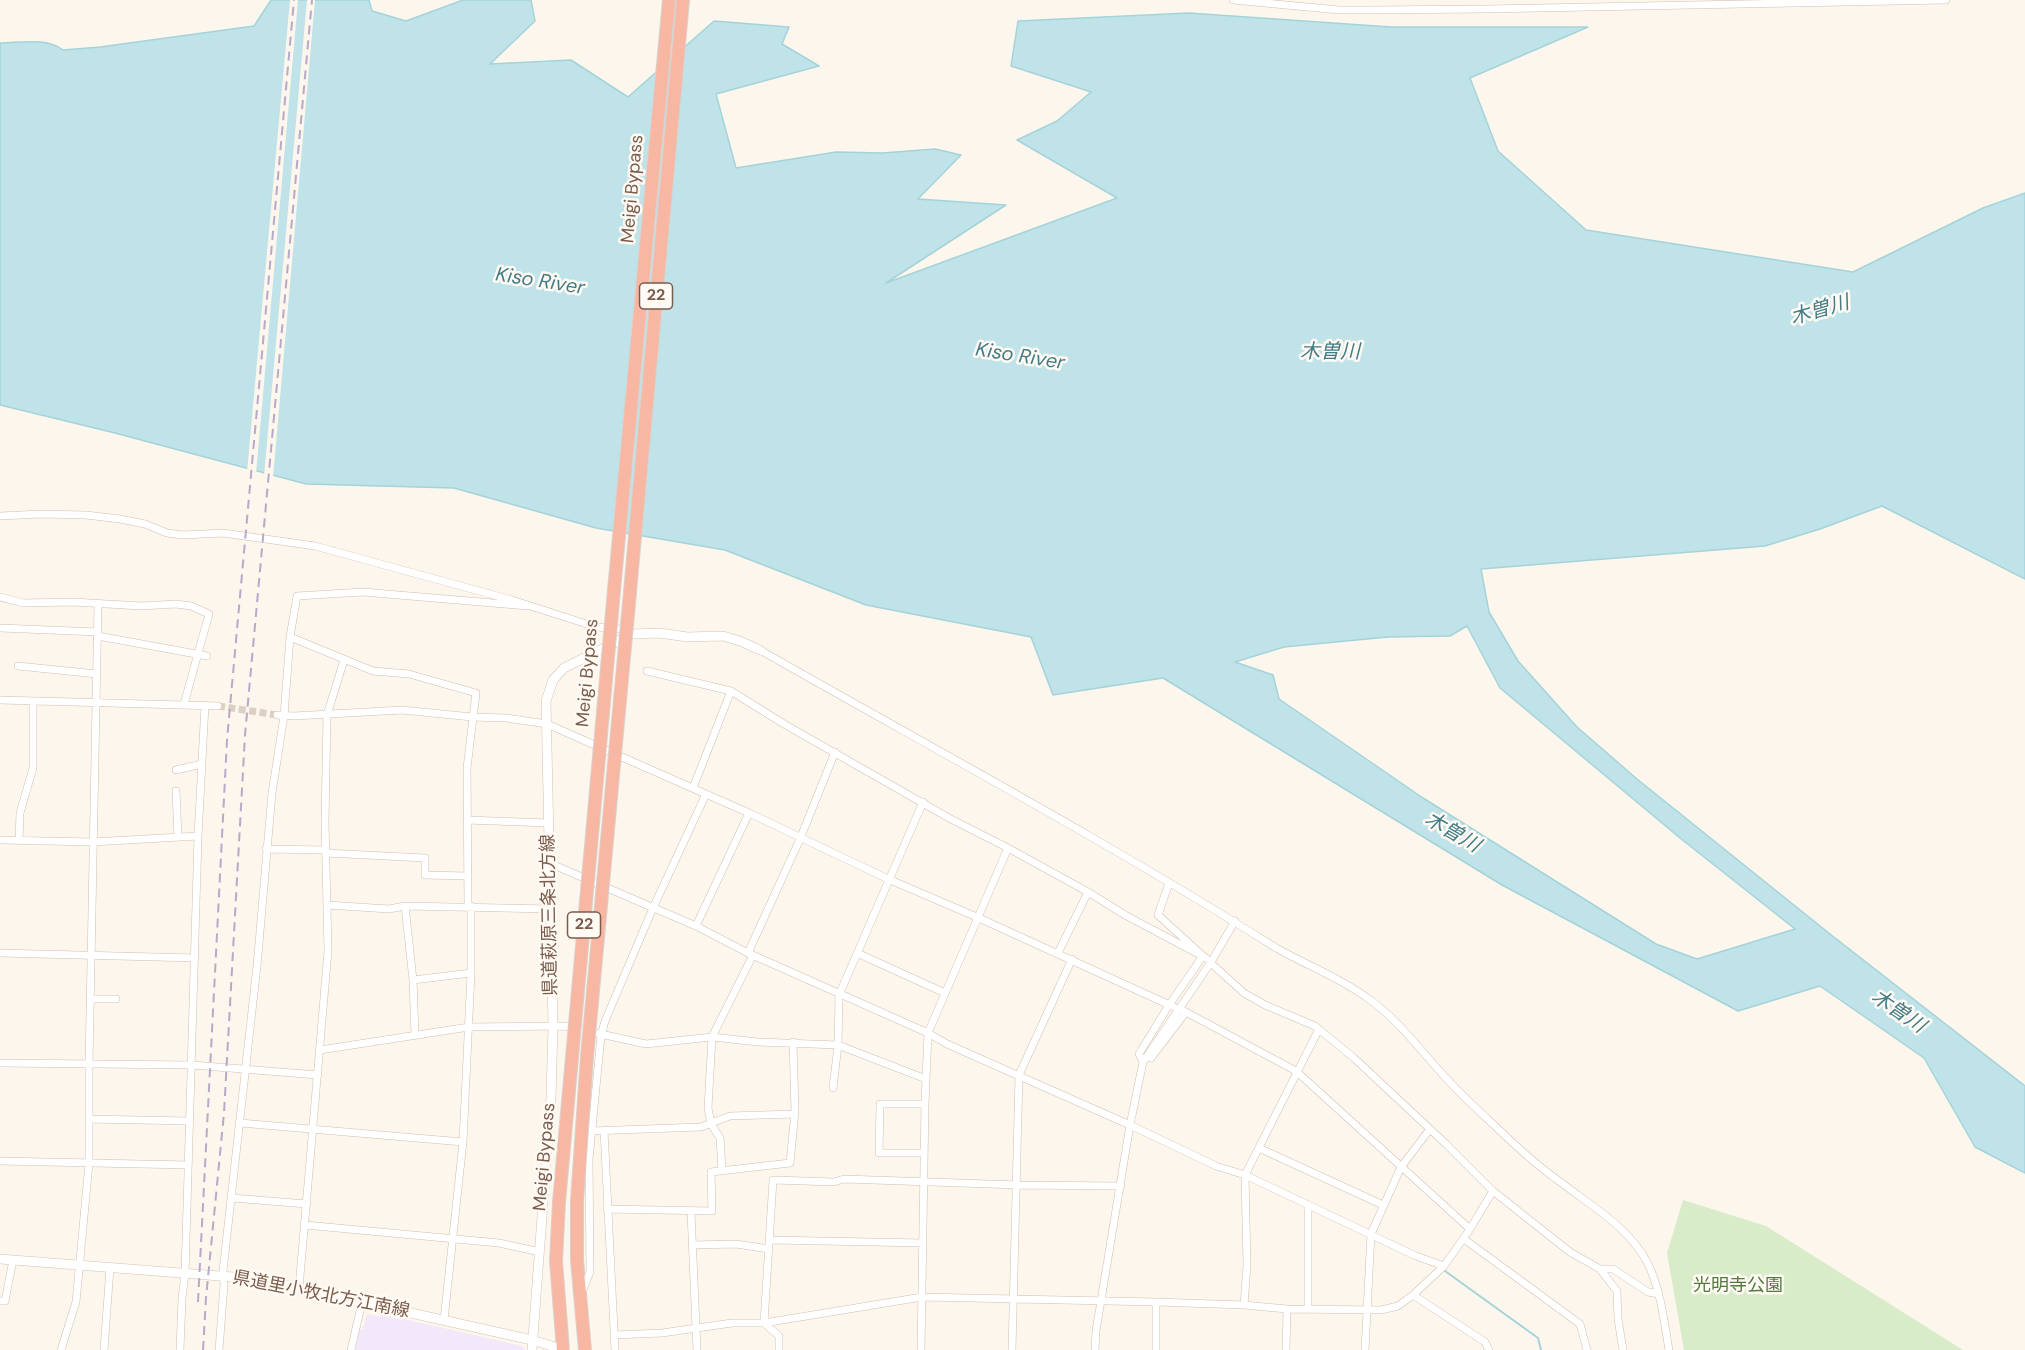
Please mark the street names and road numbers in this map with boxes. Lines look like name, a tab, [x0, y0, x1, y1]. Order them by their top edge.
street label: Meigi Bypass	[617, 134, 649, 244]
road number: 22	[640, 283, 672, 309]
street label: Meigi Bypass	[572, 618, 604, 728]
street label: 県道萩原三条北方線	[538, 834, 562, 996]
road number: 22	[568, 912, 600, 938]
street label: Meigi Bypass	[529, 1102, 561, 1212]
street label: 県道里小牧北方江南線	[231, 1267, 411, 1323]

